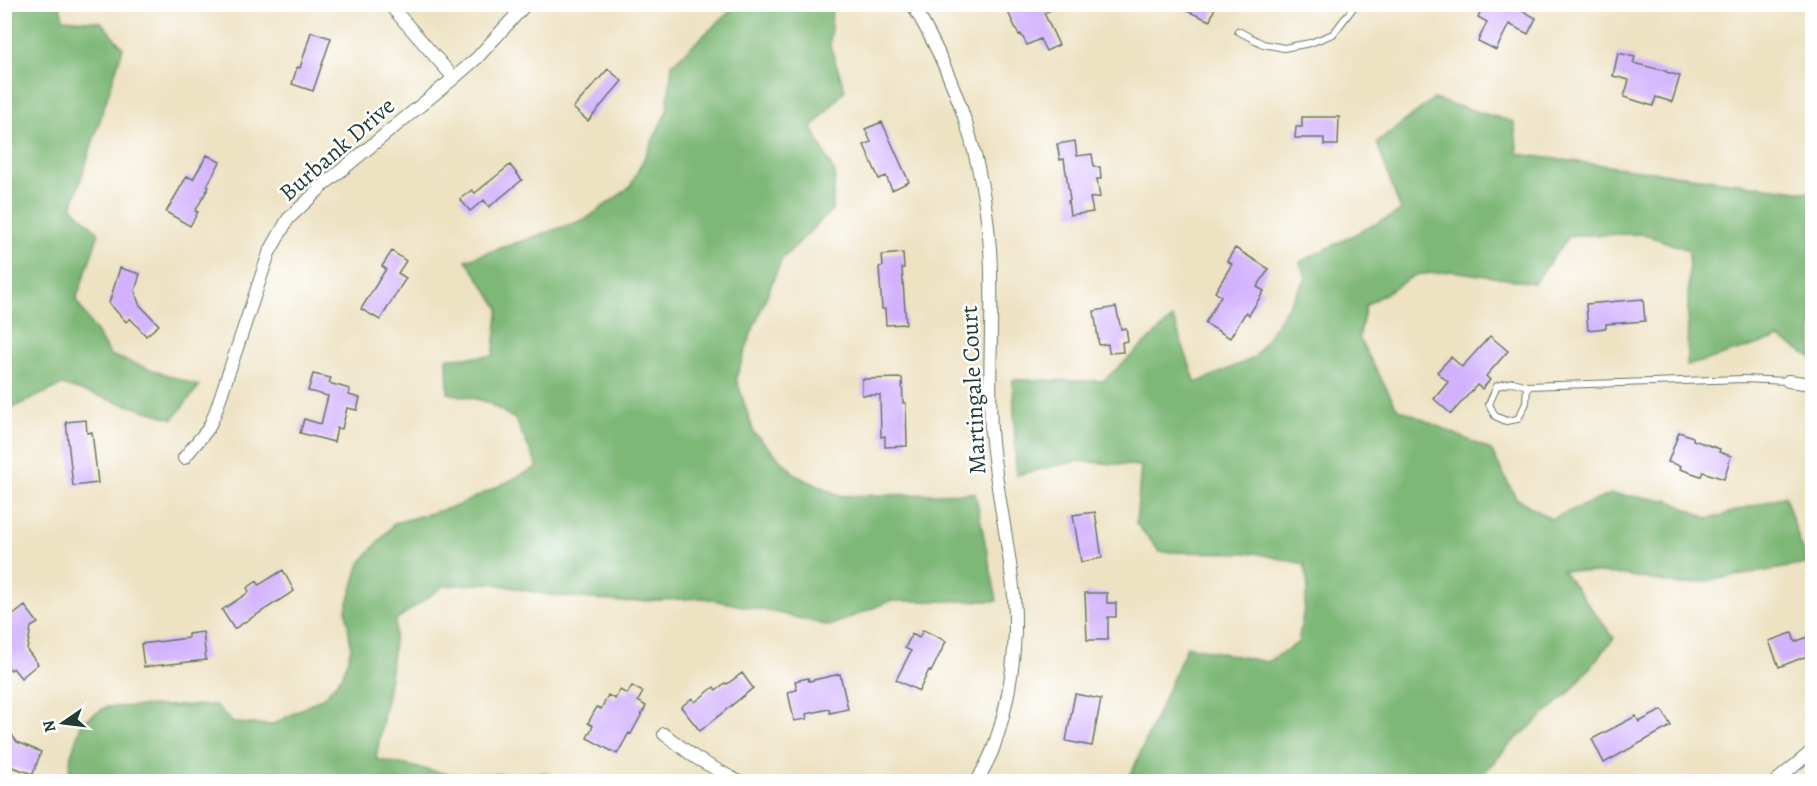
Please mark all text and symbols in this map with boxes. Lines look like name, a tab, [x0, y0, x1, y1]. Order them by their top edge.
street label: Burbank Drive	[272, 90, 402, 208]
street label: Martingale Court	[953, 305, 993, 475]
north arrow	[33, 693, 93, 753]
text: N	[37, 718, 61, 735]

